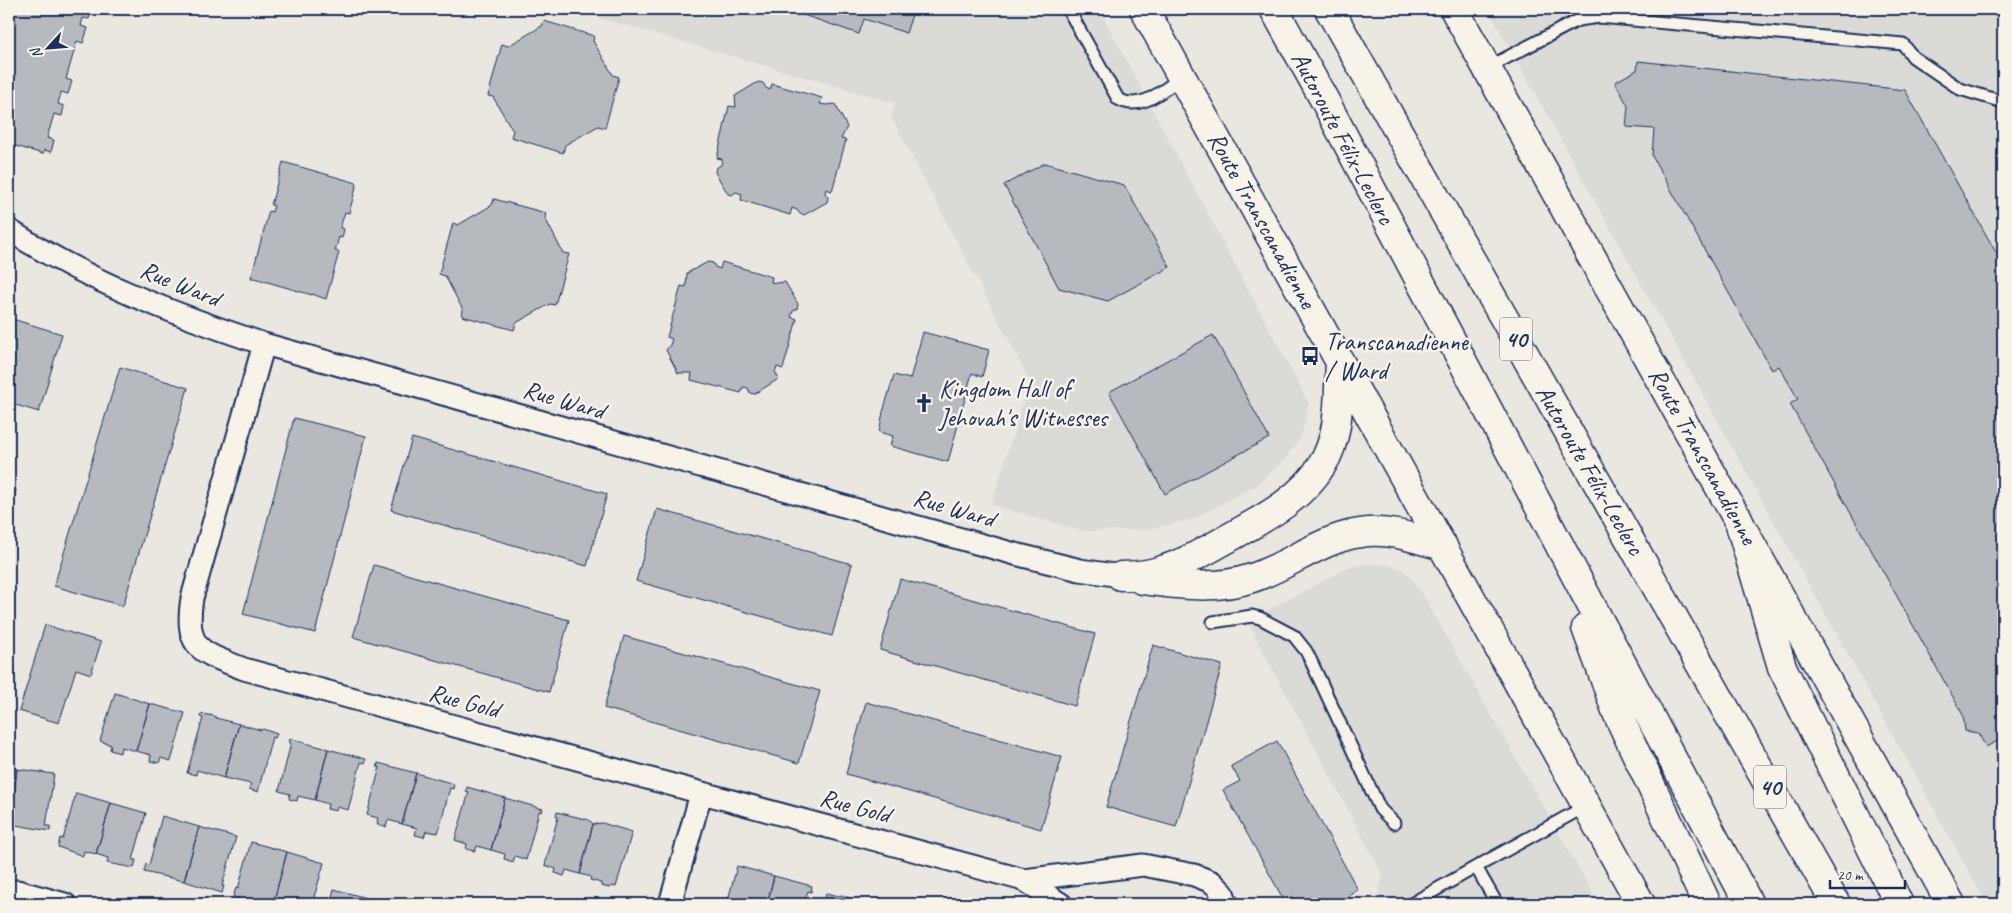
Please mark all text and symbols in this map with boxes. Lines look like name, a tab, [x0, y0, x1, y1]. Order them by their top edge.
north arrow	[22, 22, 72, 72]
text: N	[26, 44, 46, 61]
street label: Autoroute Félix-Leclerc	[1284, 46, 1403, 231]
street label: Route Transcanadienne	[1200, 126, 1325, 316]
street label: Rue Ward	[135, 254, 228, 316]
road number: 40	[1500, 318, 1532, 360]
place label: Transcanadienne / Ward	[1325, 326, 1470, 387]
bus stop icon: Transcanadienne / Ward	[1299, 345, 1321, 367]
street label: Route Transcanadienne	[1641, 362, 1766, 552]
street label: Rue Ward	[520, 373, 612, 428]
place label: Kingdom Hall of Jehovah's Witnesses	[938, 373, 1110, 434]
street label: Autoroute Félix-Leclerc	[1528, 379, 1652, 562]
church icon: Kingdom Hall of Jehovah's Witnesses	[913, 392, 935, 414]
street label: Rue Ward	[910, 481, 1002, 536]
street label: Rue Gold	[425, 676, 507, 727]
road number: 40	[1754, 766, 1786, 809]
street label: Rue Gold	[816, 781, 898, 832]
scale bar	[1830, 858, 1904, 890]
text: 20 m	[1837, 866, 1864, 885]

